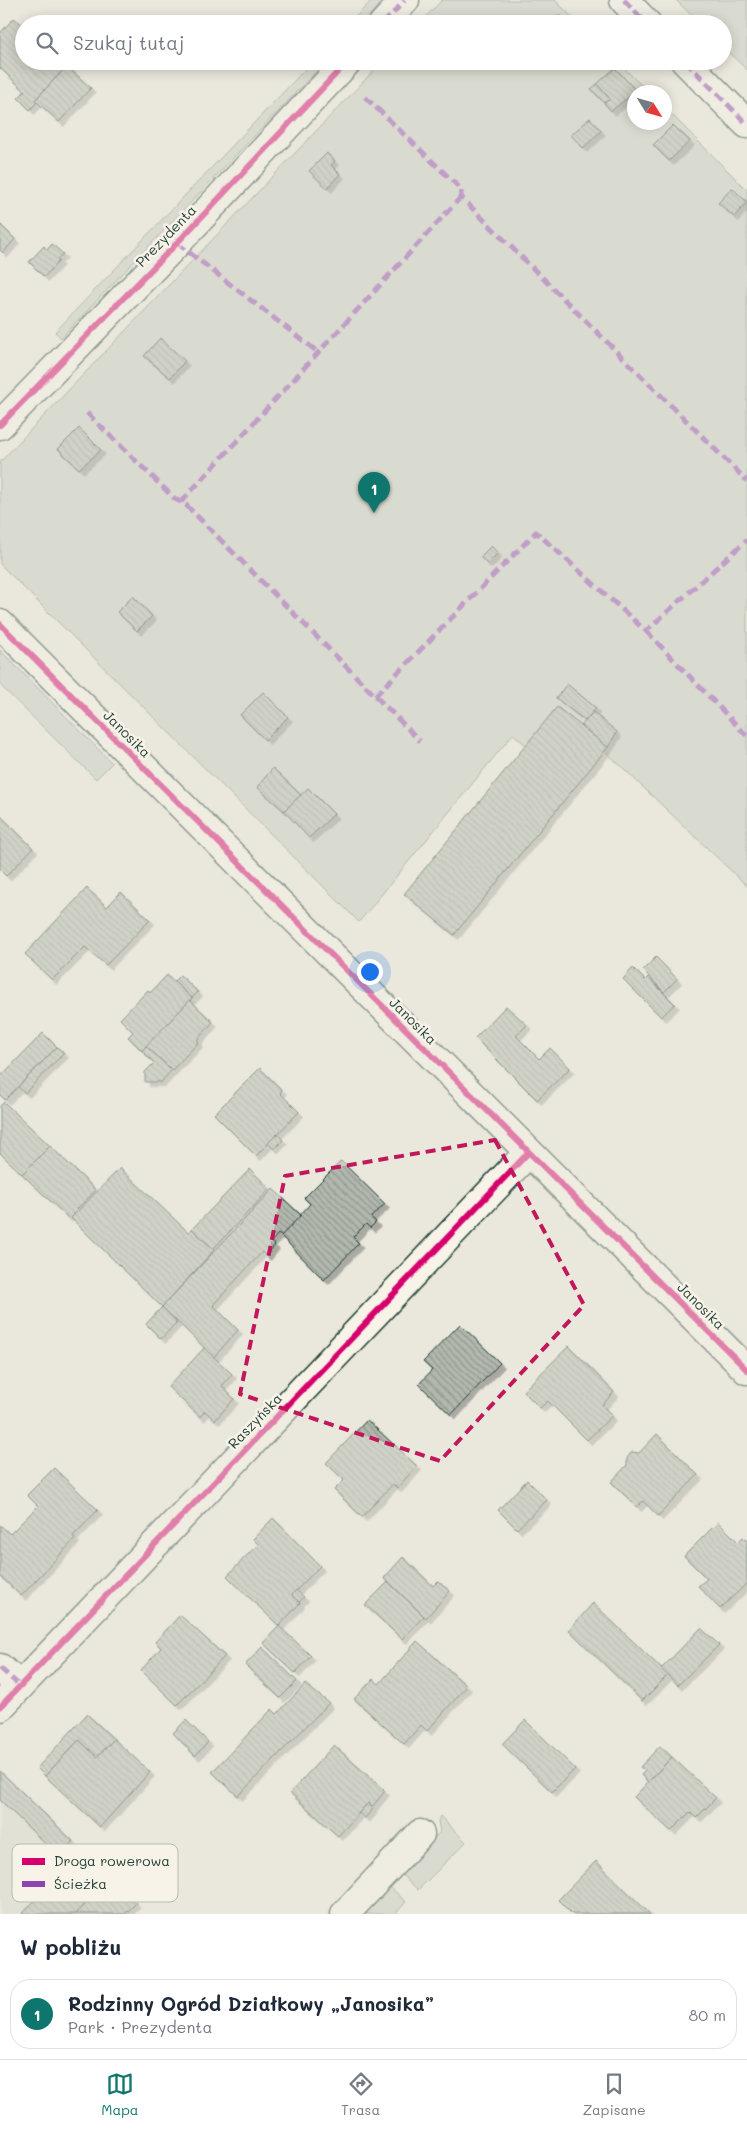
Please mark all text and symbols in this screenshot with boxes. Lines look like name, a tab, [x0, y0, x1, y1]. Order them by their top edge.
search box	[15, 15, 732, 70]
icon: search	[33, 29, 61, 57]
text: Szukaj tutaj	[73, 30, 184, 55]
north arrow	[627, 85, 672, 130]
street label: Prezydenta	[131, 200, 200, 271]
pin: 1	[358, 472, 390, 513]
street label: Janosika	[100, 706, 155, 761]
your location	[357, 959, 383, 985]
street label: Janosika	[386, 993, 441, 1048]
street label: Janosika	[674, 1278, 729, 1333]
street label: Raszyńska	[223, 1389, 286, 1453]
legend	[12, 1844, 178, 1902]
text: Droga rowerowa	[54, 1851, 170, 1870]
text: Ścieżka	[54, 1874, 107, 1893]
text: W pobliżu	[20, 1933, 121, 1960]
text: Rodzinny Ogród Działkowy „Janosika”	[68, 1991, 434, 2016]
text: 1	[33, 2004, 41, 2025]
text: 80 m	[689, 2004, 726, 2025]
text: Park · Prezydenta	[68, 2016, 212, 2037]
tab: Mapa	[101, 2070, 139, 2119]
tab: Trasa	[341, 2070, 380, 2119]
tab: Zapisane	[583, 2070, 646, 2119]

